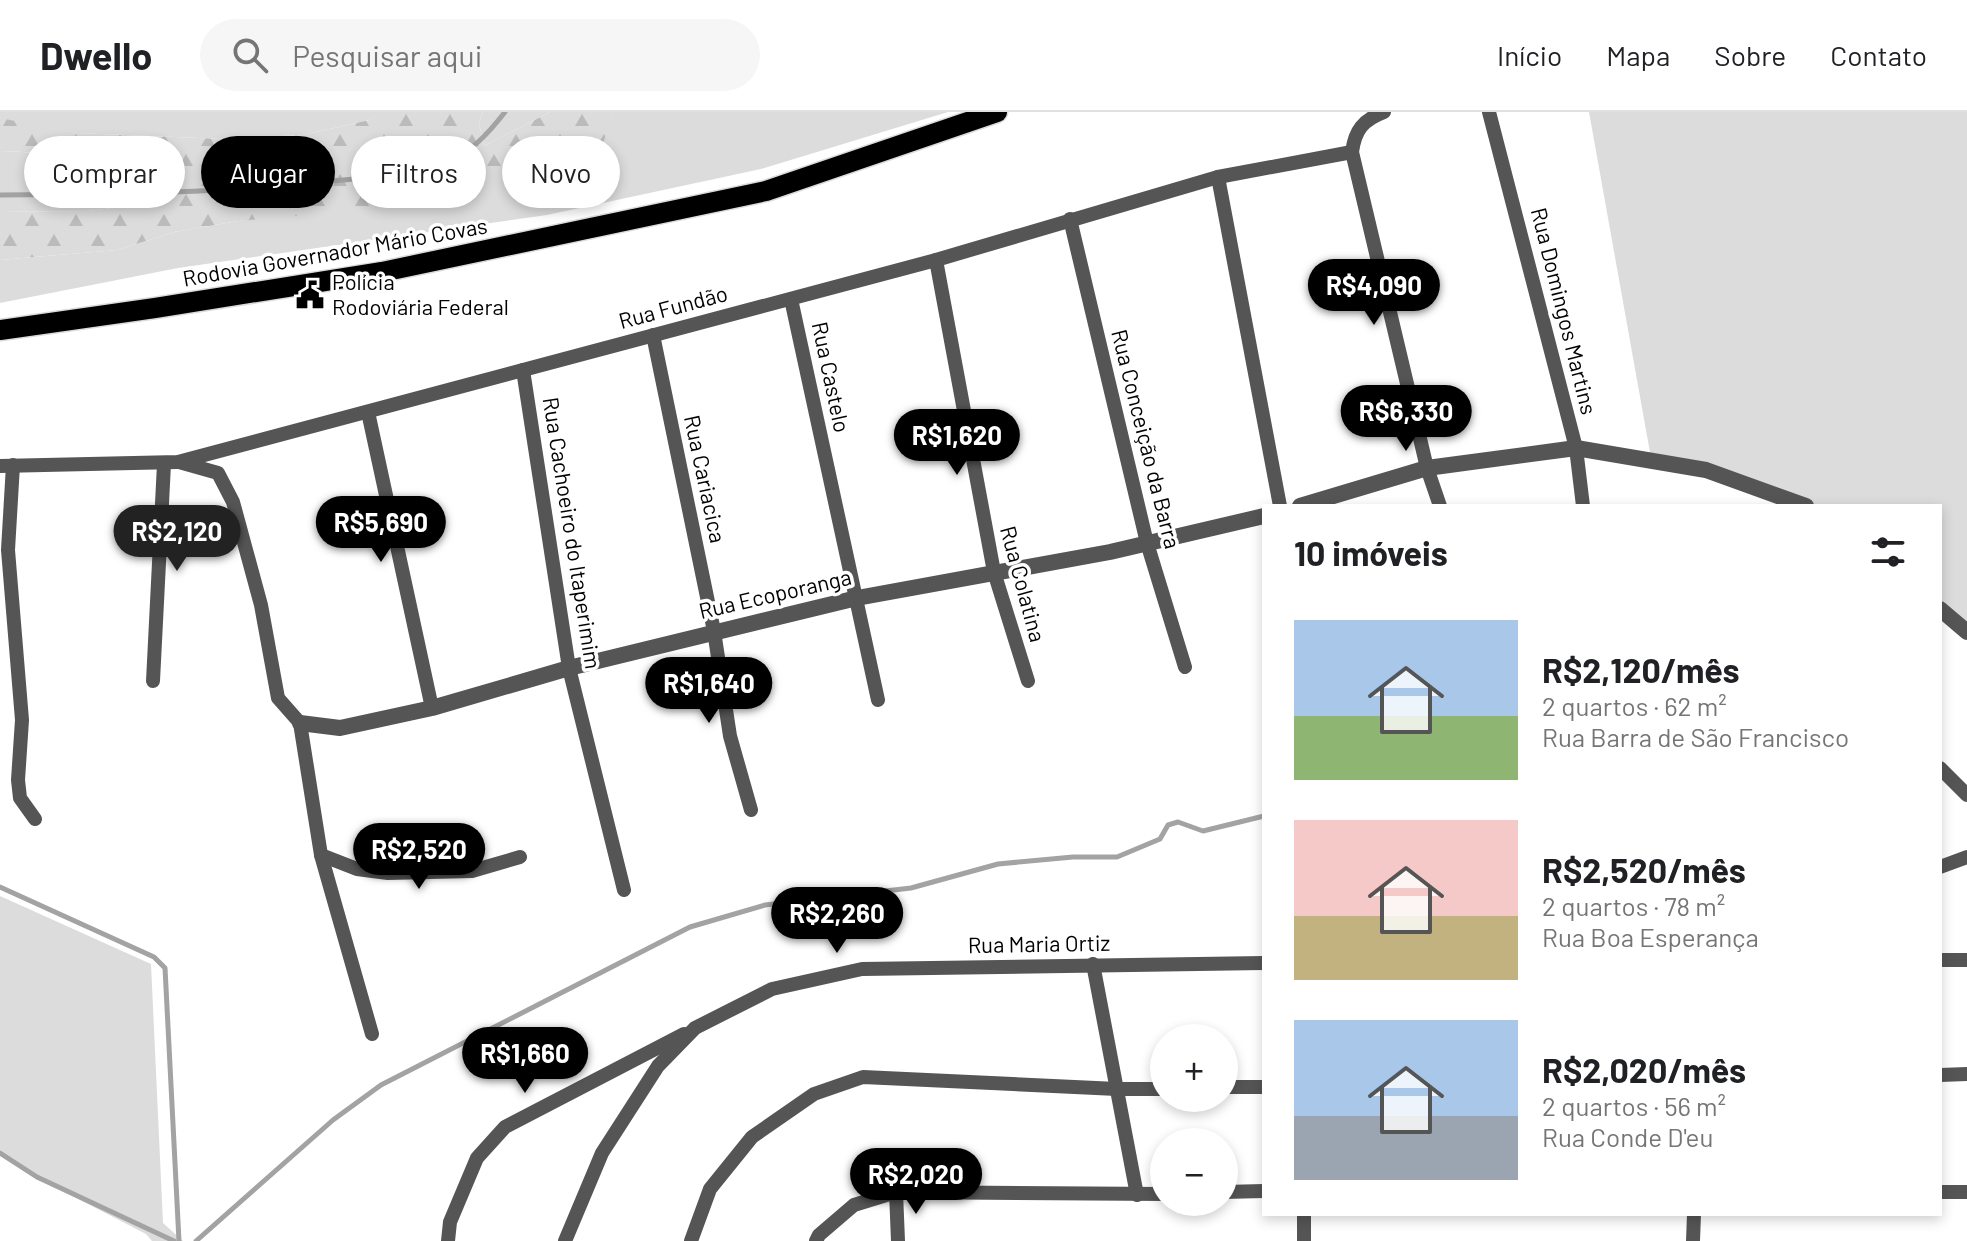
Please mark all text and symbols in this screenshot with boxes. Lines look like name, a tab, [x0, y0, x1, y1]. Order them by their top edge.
search box	[200, 19, 760, 91]
text: Dwello	[40, 32, 152, 78]
icon: search	[228, 33, 272, 77]
text: Pesquisar aqui	[292, 37, 482, 73]
text: Início	[1497, 38, 1562, 72]
text: Mapa	[1606, 38, 1670, 72]
text: Sobre	[1714, 38, 1786, 72]
text: Contato	[1830, 38, 1927, 72]
chip: Comprar	[24, 136, 185, 208]
chip: Alugar	[201, 136, 335, 208]
chip: Filtros	[351, 136, 486, 208]
chip: Novo	[502, 136, 620, 208]
street label: Rua Domingos Martins	[1527, 205, 1603, 417]
street label: Rodovia Governador Mário Covas	[180, 211, 489, 291]
pin: R$4,090	[1300, 259, 1448, 327]
place label: Polícia Rodoviária Federal	[332, 268, 509, 319]
text: R$4,090	[1326, 269, 1422, 300]
street label: Rua Fundão	[615, 279, 730, 333]
public building icon: Polícia Rodoviária Federal	[295, 280, 325, 310]
street label: Rua Castelo	[808, 319, 856, 434]
street label: Rua Conceição da Barra	[1107, 326, 1187, 551]
pin: R$6,330	[1332, 385, 1480, 453]
street label: Rua Cachoeiro do Itaperimim	[539, 395, 607, 671]
text: R$6,330	[1359, 395, 1453, 426]
pin: R$1,620	[883, 409, 1031, 477]
street label: Rua Cariacica	[680, 413, 732, 545]
text: R$1,620	[912, 419, 1002, 450]
pin: R$5,690	[307, 496, 455, 564]
pin: R$2,120	[103, 505, 251, 573]
text: R$5,690	[334, 506, 428, 537]
text: R$2,120	[132, 515, 222, 546]
street label: Rua Colatina	[996, 523, 1052, 645]
icon: filters	[1866, 530, 1910, 574]
text: 10 imóveis	[1294, 532, 1448, 573]
street label: Rua Ecoporanga	[696, 563, 854, 623]
text: R$2,120/mês	[1542, 649, 1740, 690]
icon: home	[1358, 652, 1454, 748]
pin: R$1,640	[635, 657, 783, 725]
text: R$1,640	[663, 667, 755, 698]
text: 2 quartos · 62 m²	[1542, 690, 1727, 721]
text: Rua Barra de São Francisco	[1542, 721, 1849, 752]
pin: R$2,520	[345, 823, 493, 891]
text: R$2,520	[371, 833, 467, 864]
text: R$2,520/mês	[1542, 849, 1746, 890]
icon: home	[1358, 852, 1454, 948]
pin: R$2,260	[763, 887, 911, 955]
text: 2 quartos · 78 m²	[1542, 890, 1725, 921]
text: R$2,260	[789, 897, 885, 928]
text: Rua Boa Esperança	[1542, 921, 1759, 952]
street label: Rua Maria Ortiz	[967, 929, 1110, 957]
map controls	[1150, 1024, 1238, 1216]
button: +	[1150, 1024, 1238, 1112]
pin: R$1,660	[451, 1027, 599, 1095]
text: R$1,660	[480, 1037, 570, 1068]
text: R$2,020/mês	[1542, 1049, 1746, 1090]
icon: home	[1358, 1052, 1454, 1148]
text: 2 quartos · 56 m²	[1542, 1090, 1726, 1121]
text: Rua Conde D'eu	[1542, 1121, 1713, 1152]
button: −	[1150, 1128, 1238, 1216]
pin: R$2,020	[842, 1148, 990, 1216]
text: R$2,020	[868, 1158, 964, 1189]

